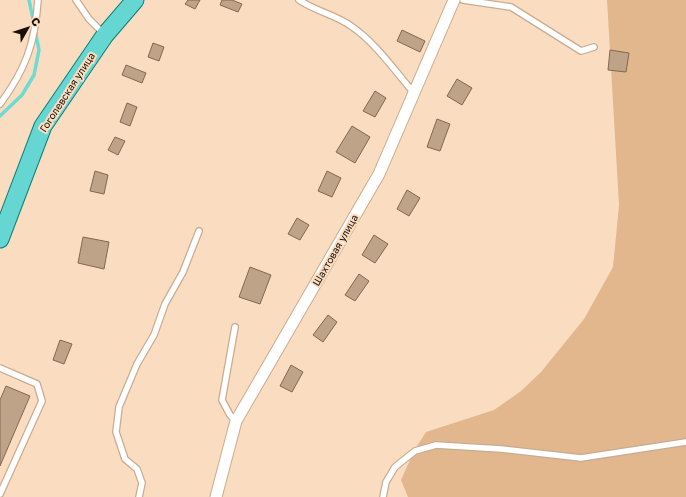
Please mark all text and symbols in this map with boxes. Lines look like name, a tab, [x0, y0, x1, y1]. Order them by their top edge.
north arrow	[8, 8, 48, 48]
text: С	[29, 14, 44, 29]
street label: Гоголевская улица	[37, 50, 97, 134]
street label: Шахтовая улица	[310, 212, 360, 288]

